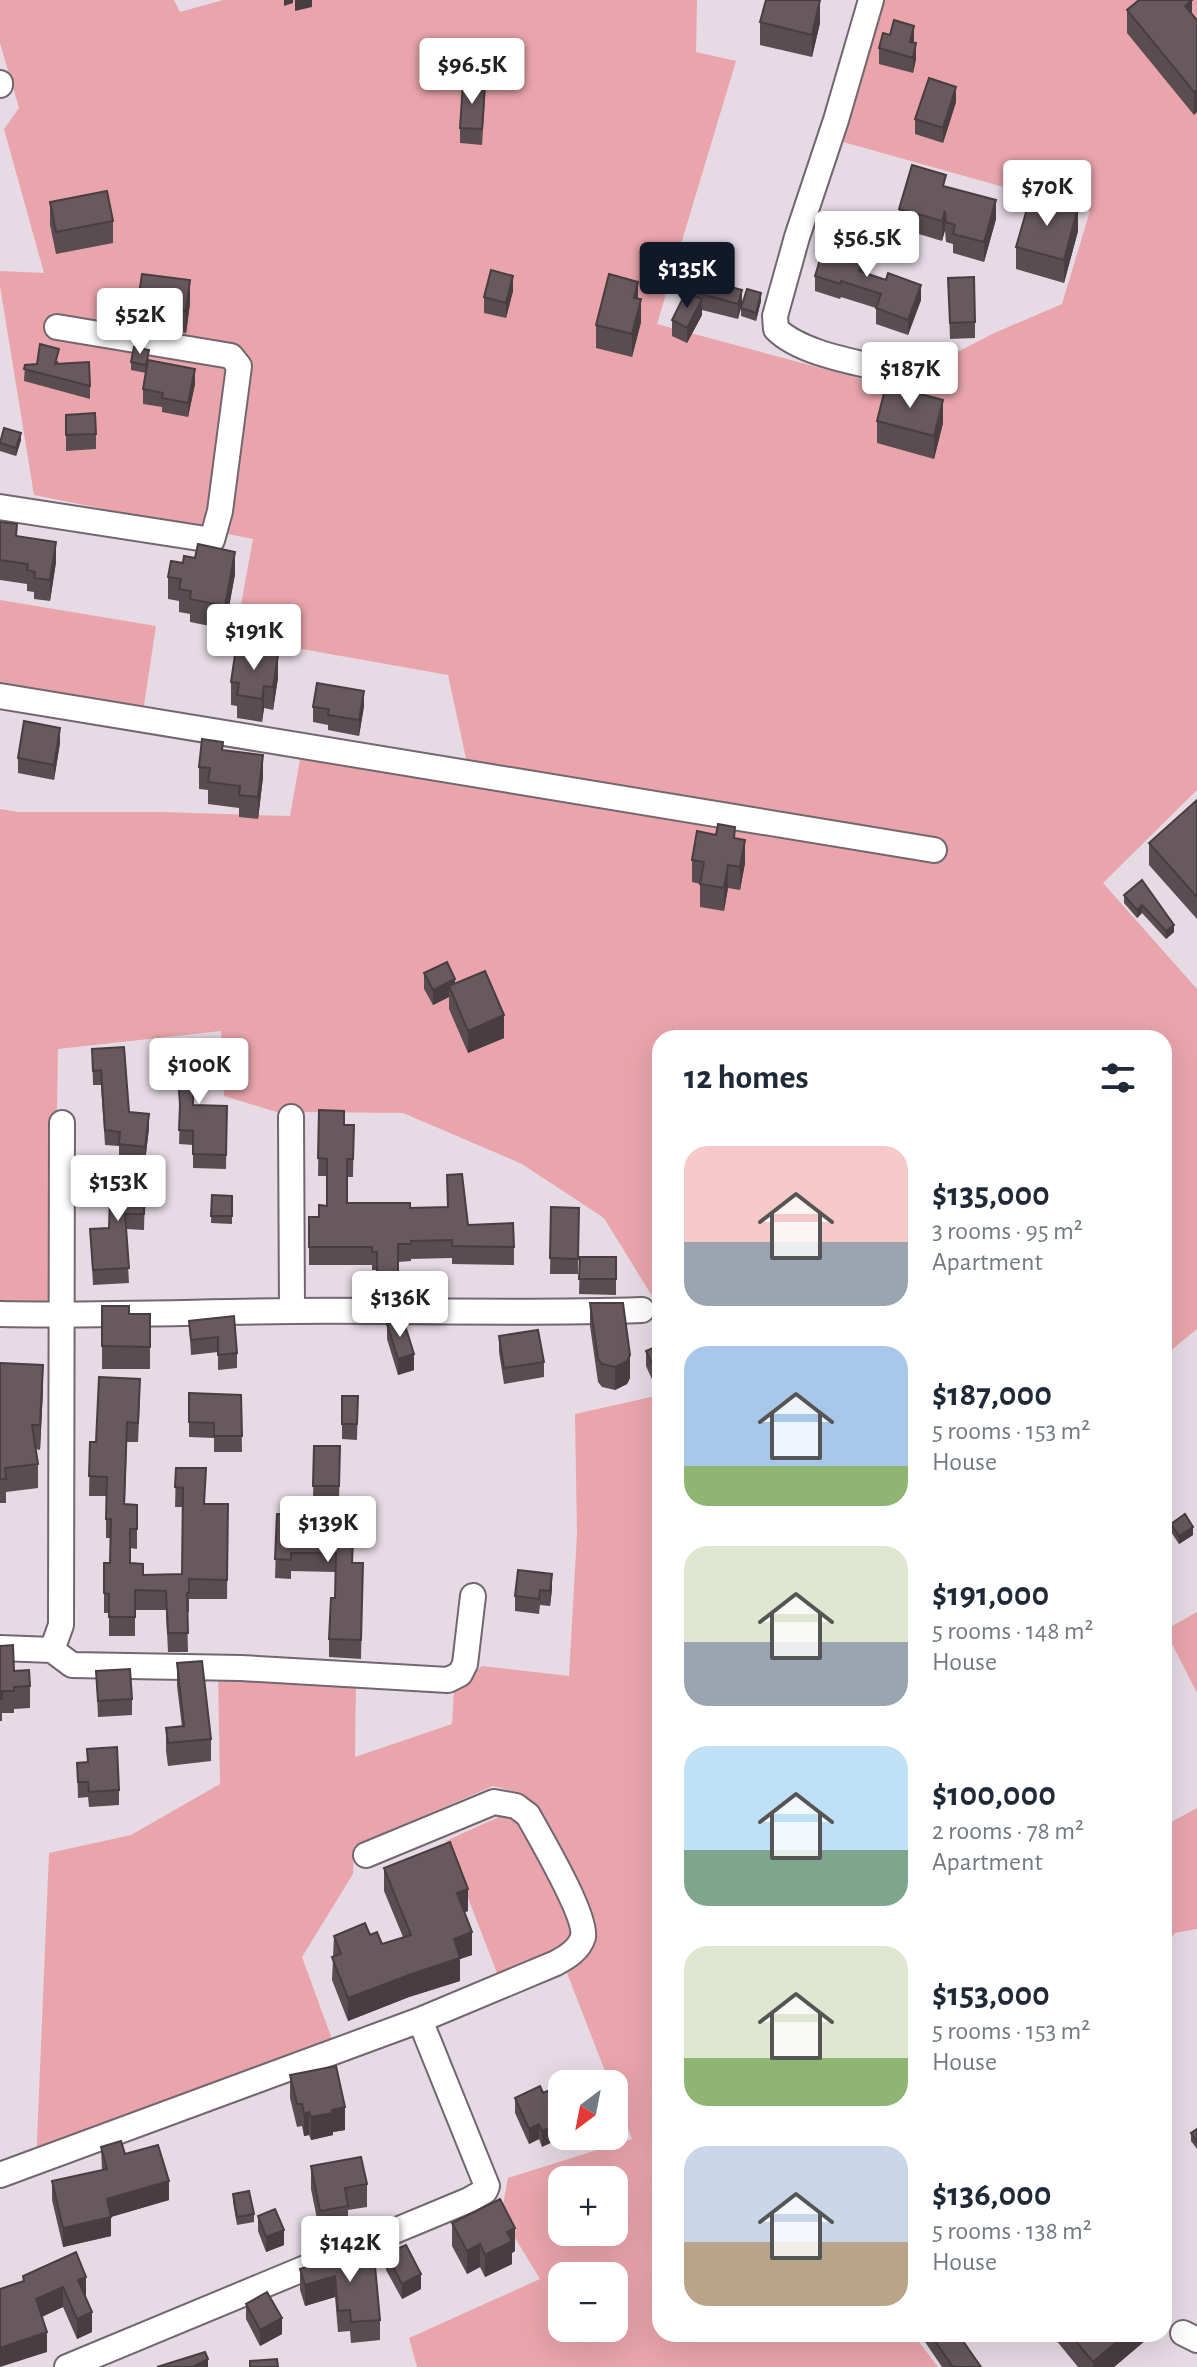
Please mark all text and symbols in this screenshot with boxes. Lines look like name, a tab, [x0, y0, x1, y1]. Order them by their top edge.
pin: $96.5K	[407, 38, 537, 106]
text: $96.5K	[437, 51, 507, 77]
pin: $70K	[1000, 160, 1094, 228]
text: $70K	[1021, 173, 1073, 199]
pin: $56.5K	[802, 211, 932, 279]
text: $56.5K	[833, 224, 901, 250]
pin: $135K	[631, 242, 743, 310]
text: $135K	[658, 255, 716, 281]
pin: $52K	[93, 288, 187, 356]
text: $52K	[115, 301, 165, 327]
pin: $187K	[854, 342, 966, 410]
text: $187K	[880, 355, 940, 381]
pin: $191K	[198, 604, 310, 672]
text: $191K	[225, 617, 283, 643]
pin: $100K	[143, 1038, 255, 1106]
text: $100K	[167, 1051, 231, 1077]
icon: filters	[1096, 1056, 1140, 1100]
text: 12 homes	[684, 1061, 809, 1095]
pin: $153K	[62, 1155, 174, 1223]
text: $153K	[89, 1168, 147, 1194]
icon: home	[748, 1178, 844, 1274]
text: $135,000	[932, 1178, 1050, 1212]
text: 3 rooms · 95 m²	[932, 1218, 1083, 1244]
text: Apartment	[932, 1249, 1043, 1275]
pin: $136K	[344, 1271, 456, 1339]
text: $136K	[370, 1284, 430, 1310]
icon: home	[748, 1378, 844, 1474]
text: $187,000	[932, 1378, 1052, 1412]
text: 5 rooms · 153 m²	[932, 1418, 1090, 1444]
text: House	[932, 1449, 997, 1475]
pin: $139K	[272, 1496, 384, 1564]
text: $139K	[298, 1509, 358, 1535]
icon: home	[748, 1578, 844, 1674]
text: $191,000	[932, 1578, 1049, 1612]
text: 5 rooms · 148 m²	[932, 1618, 1094, 1644]
text: House	[932, 1649, 997, 1675]
icon: home	[748, 1778, 844, 1874]
text: $100,000	[932, 1778, 1056, 1812]
text: 2 rooms · 78 m²	[932, 1818, 1084, 1844]
text: Apartment	[932, 1849, 1043, 1875]
icon: home	[748, 1978, 844, 2074]
text: $153,000	[932, 1978, 1050, 2012]
text: 5 rooms · 153 m²	[932, 2018, 1090, 2044]
text: House	[932, 2049, 997, 2075]
north arrow	[548, 2070, 628, 2150]
map controls	[548, 2070, 628, 2342]
button: +	[548, 2166, 628, 2246]
icon: home	[748, 2178, 844, 2274]
text: $136,000	[932, 2178, 1052, 2212]
pin: $142K	[294, 2216, 406, 2284]
text: 5 rooms · 138 m²	[932, 2218, 1092, 2244]
text: $142K	[319, 2229, 381, 2255]
text: House	[932, 2249, 997, 2275]
button: −	[548, 2262, 628, 2342]

